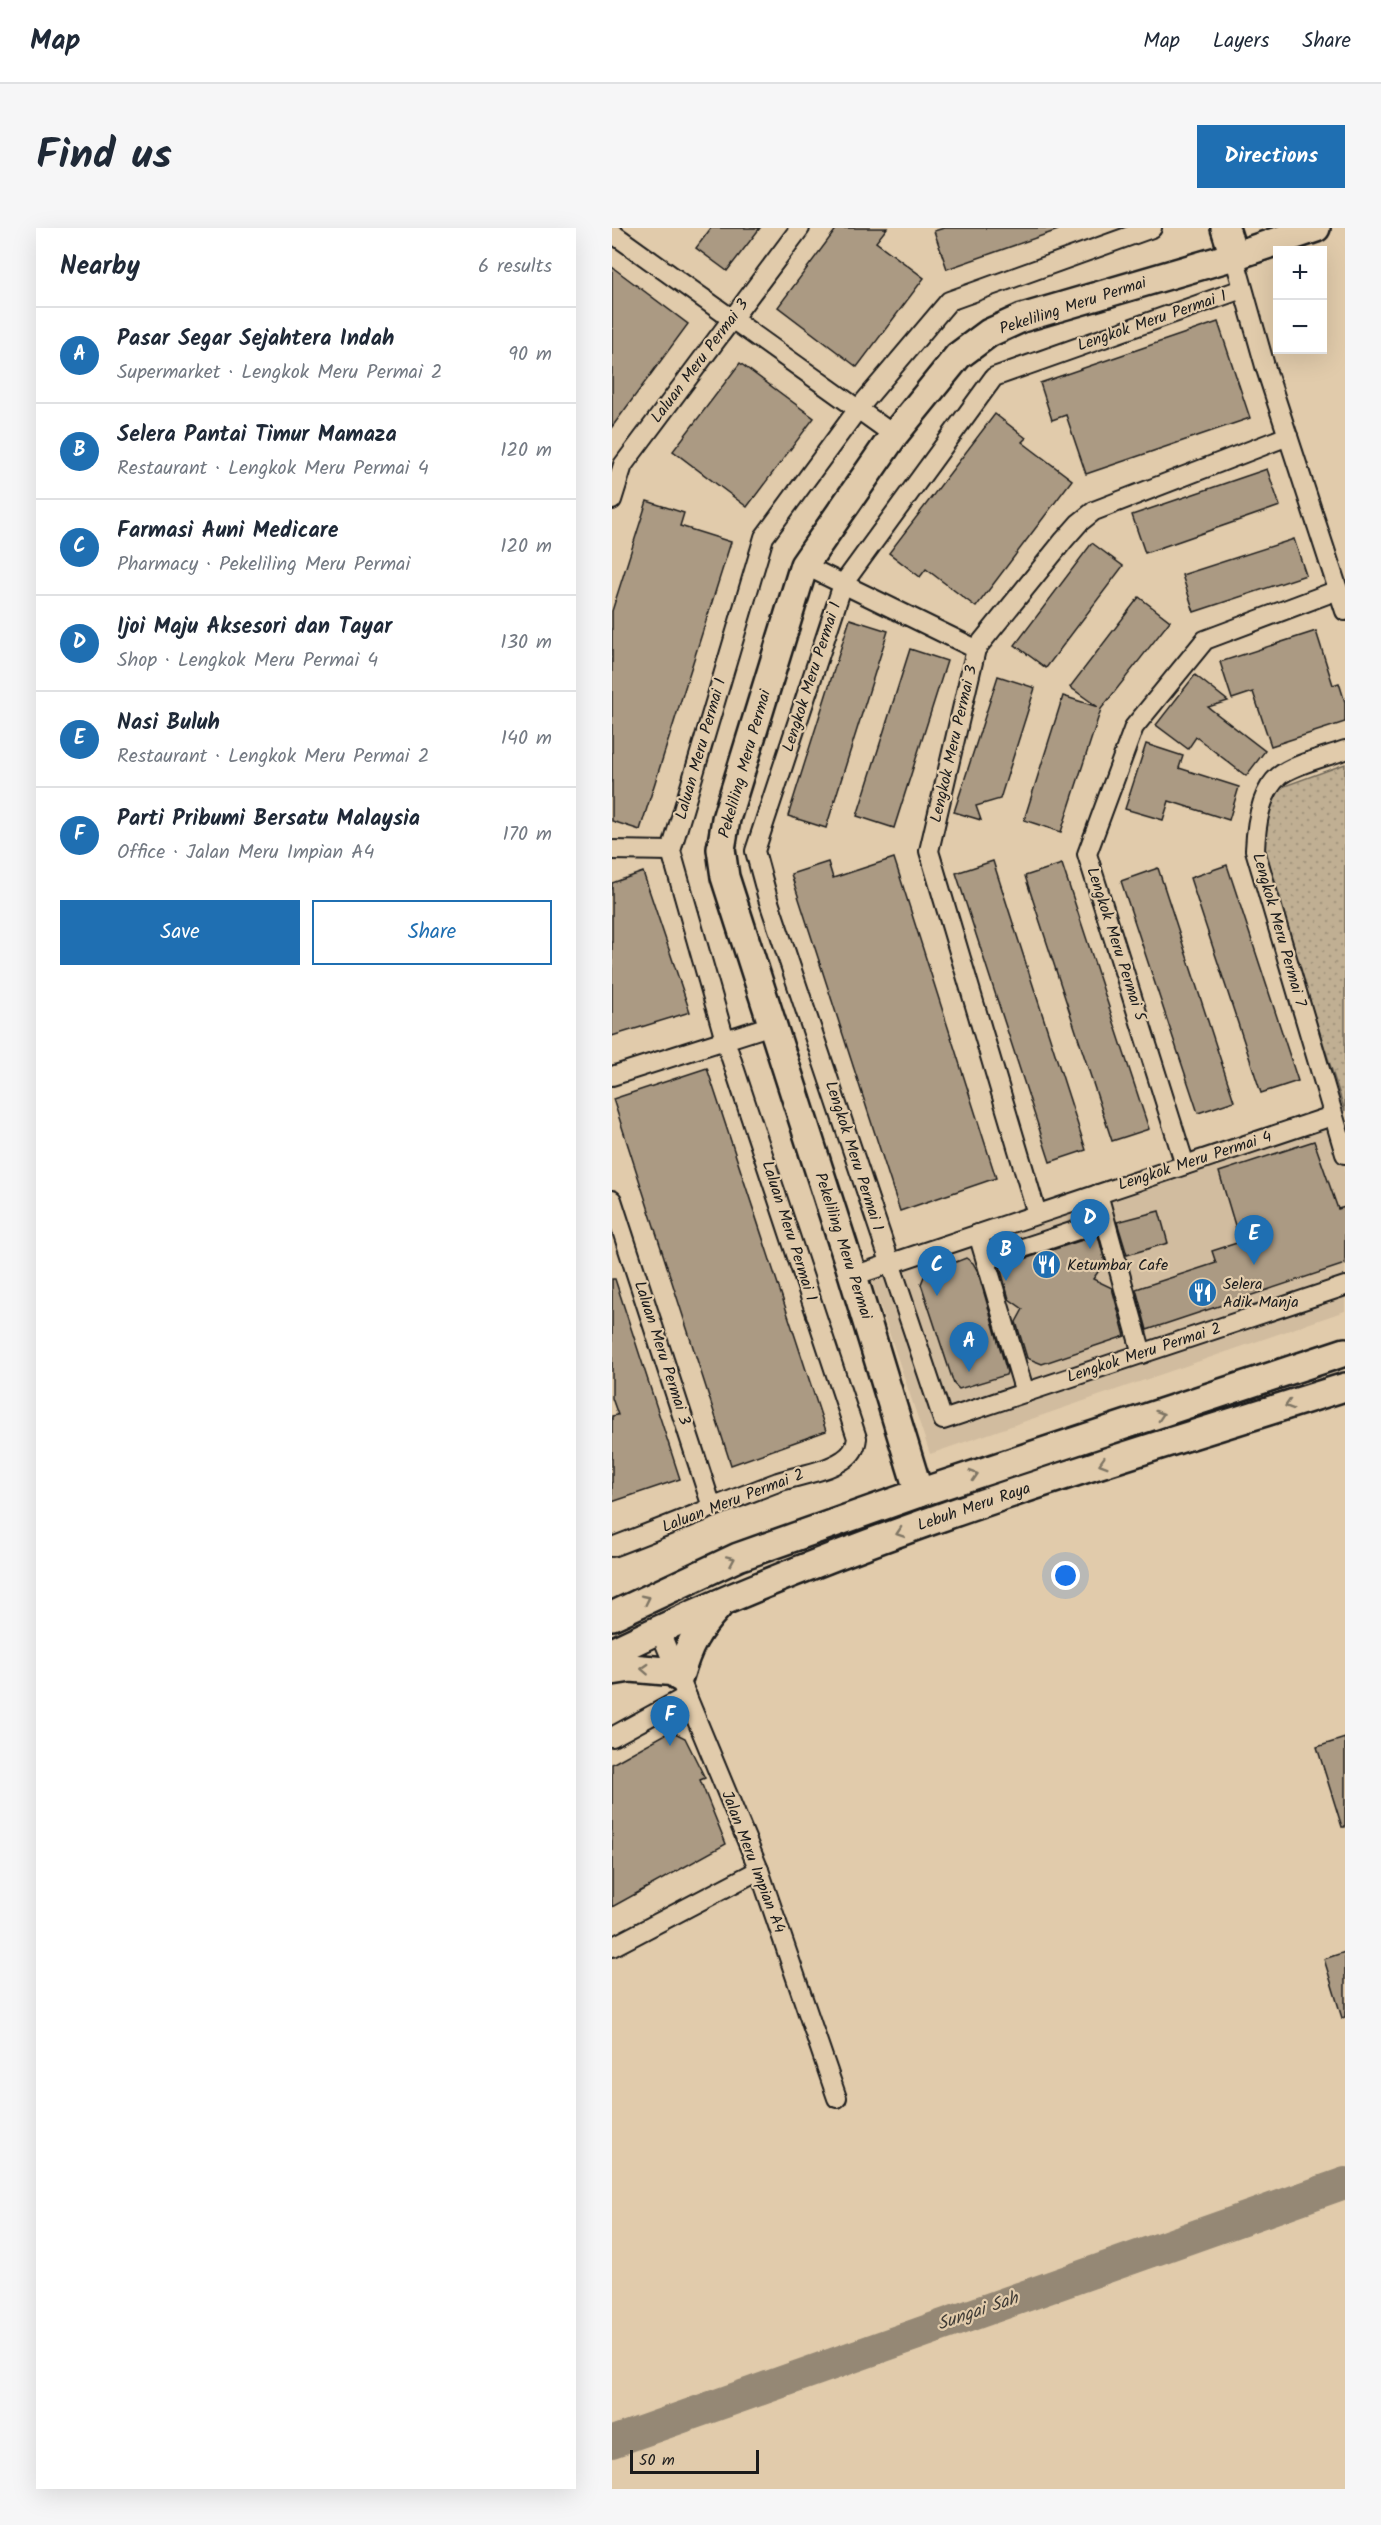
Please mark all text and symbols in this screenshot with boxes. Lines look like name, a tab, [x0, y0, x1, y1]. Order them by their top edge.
text: Map	[30, 19, 81, 64]
text: Map	[1143, 25, 1180, 58]
text: Layers	[1213, 25, 1269, 58]
text: Share	[1302, 25, 1351, 58]
text: Find us	[36, 123, 172, 190]
button: Directions	[1197, 125, 1345, 188]
text: Nearby	[60, 246, 140, 288]
map controls	[1273, 246, 1327, 354]
button: +	[1273, 246, 1327, 300]
text: 6 results	[478, 251, 552, 283]
street label: Pekeliling Meru Permai	[996, 270, 1151, 342]
street label: Lengkok Meru Permai 1	[1074, 284, 1230, 358]
street label: Laluan Meru Permai 3	[645, 293, 755, 429]
button: −	[1273, 300, 1327, 354]
text: Pasar Segar Sejahtera Indah	[117, 322, 394, 357]
text: A	[73, 339, 86, 371]
text: 90 m	[508, 339, 552, 371]
text: Supermarket · Lengkok Meru Permai 2	[117, 357, 442, 389]
text: Selera Pantai Timur Mamaza	[117, 418, 397, 453]
text: B	[73, 435, 86, 467]
text: 120 m	[500, 435, 552, 467]
text: Restaurant · Lengkok Meru Permai 4	[117, 453, 429, 485]
text: Farmasi Auni Medicare	[117, 514, 338, 549]
text: C	[73, 531, 86, 563]
text: 120 m	[500, 531, 552, 563]
text: Pharmacy · Pekeliling Meru Permai	[117, 549, 410, 581]
street label: Lengkok Meru Permai 1	[776, 599, 848, 755]
text: Ijoi Maju Aksesori dan Tayar	[117, 610, 392, 645]
text: D	[73, 627, 86, 659]
text: 130 m	[500, 627, 552, 659]
text: Shop · Lengkok Meru Permai 4	[117, 645, 378, 677]
street label: Lengkok Meru Permai 3	[924, 663, 984, 825]
street label: Laluan Meru Permai 1	[669, 675, 733, 823]
street label: Pekeliling Meru Permai	[712, 686, 778, 841]
text: Nasi Buluh	[117, 706, 220, 741]
text: E	[74, 723, 85, 755]
text: 140 m	[501, 723, 552, 755]
text: Restaurant · Lengkok Meru Permai 2	[117, 741, 429, 773]
text: Parti Pribumi Bersatu Malaysia	[117, 802, 420, 837]
text: F	[74, 819, 85, 851]
text: 170 m	[503, 819, 552, 851]
text: Office · Jalan Meru Impian A4	[117, 837, 374, 869]
street label: Lengkok Meru Permai 7	[1245, 850, 1313, 1010]
street label: Lengkok Meru Permai 5	[1079, 864, 1153, 1025]
button: Save	[60, 900, 300, 965]
button: Share	[312, 900, 552, 965]
street label: Lengkok Meru Permai 1	[818, 1078, 890, 1234]
street label: Lengkok Meru Permai 4	[1115, 1124, 1275, 1198]
street label: Laluan Meru Permai 1	[755, 1158, 823, 1304]
street label: Pekeliling Meru Permai	[807, 1169, 879, 1324]
pin: D	[1070, 1200, 1110, 1249]
pin: E	[1234, 1216, 1274, 1265]
pin: B	[986, 1232, 1026, 1281]
pin: C	[918, 1246, 956, 1296]
restaurant icon: Ketumbar Cafe	[1030, 1249, 1062, 1281]
place label: Ketumbar Cafe	[1067, 1253, 1168, 1278]
place label: Selera Adik Manja	[1223, 1272, 1299, 1315]
restaurant icon: Selera Adik Manja	[1186, 1277, 1218, 1309]
street label: Laluan Meru Permai 3	[627, 1278, 697, 1428]
street label: Lengkok Meru Permai 2	[1064, 1316, 1224, 1390]
pin: A	[950, 1322, 988, 1372]
one-way arrow	[1284, 1397, 1295, 1410]
one-way arrow	[1154, 1409, 1165, 1422]
one-way arrow	[1098, 1456, 1109, 1468]
street label: Laluan Meru Permai 2	[658, 1462, 808, 1540]
one-way arrow	[968, 1470, 979, 1482]
street label: Lebuh Meru Raya	[914, 1476, 1034, 1538]
one-way arrow	[896, 1525, 906, 1538]
one-way arrow	[725, 1555, 736, 1567]
your location	[1051, 1561, 1080, 1590]
one-way arrow	[640, 1595, 651, 1607]
one-way arrow	[640, 1662, 649, 1675]
pin: F	[650, 1696, 690, 1746]
street label: Jalan Meru Impian A4	[714, 1787, 792, 1937]
water label: Sungai Sah	[934, 2284, 1024, 2339]
scale bar	[630, 2447, 759, 2474]
text: 50 m	[639, 2448, 675, 2473]

